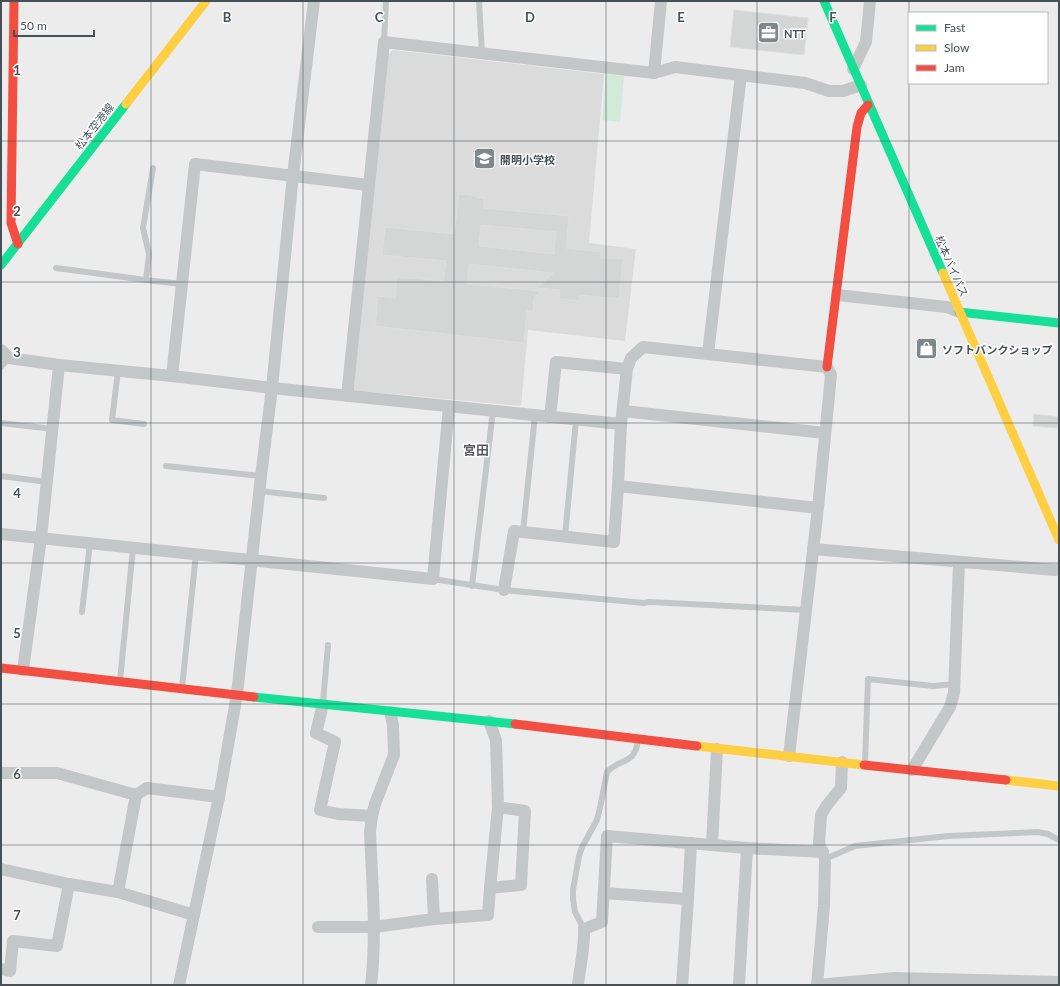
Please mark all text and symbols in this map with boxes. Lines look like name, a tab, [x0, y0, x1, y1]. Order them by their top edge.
text: B	[223, 9, 232, 25]
text: C	[375, 9, 384, 25]
text: D	[525, 9, 535, 25]
text: E	[677, 9, 685, 25]
text: F	[829, 9, 837, 25]
scale bar	[14, 12, 94, 38]
legend	[908, 12, 1048, 84]
text: 50 m	[20, 18, 47, 33]
office icon: NTT	[756, 20, 782, 46]
text: Fast	[944, 20, 966, 35]
place label: NTT	[784, 27, 806, 40]
text: Slow	[944, 40, 970, 55]
text: Jam	[944, 60, 965, 75]
text: 1	[13, 62, 21, 78]
street label: 松本空港線	[72, 100, 116, 152]
school or university icon: 開明小学校	[472, 146, 498, 172]
place label: 開明小学校	[500, 153, 555, 166]
text: 2	[13, 203, 21, 219]
street label: 松本バイパス	[933, 233, 971, 299]
shop icon: ソフトバンクショップ	[914, 336, 940, 362]
place label: ソフトバンクショップ	[942, 343, 1053, 356]
text: 3	[13, 344, 21, 360]
district label: 宮田	[463, 442, 489, 458]
text: 4	[13, 485, 21, 501]
text: 5	[13, 625, 21, 641]
text: 6	[13, 766, 21, 782]
text: 7	[13, 907, 21, 923]

